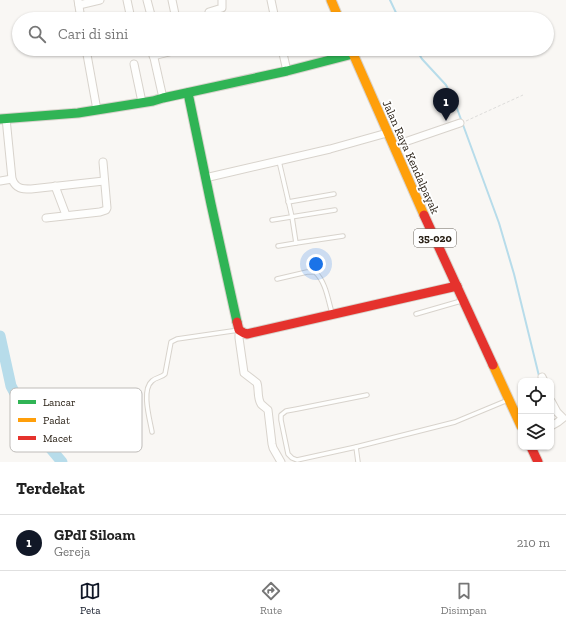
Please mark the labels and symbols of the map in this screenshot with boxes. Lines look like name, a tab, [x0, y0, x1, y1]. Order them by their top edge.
pin: 1	[433, 88, 459, 121]
street label: Jalan Raya Kendalpayak	[380, 98, 443, 217]
road number: 35-020	[414, 229, 456, 247]
your location	[306, 254, 326, 274]
legend	[10, 388, 142, 452]
text: Lancar	[43, 396, 76, 409]
text: Padat	[43, 414, 71, 427]
text: Macet	[43, 432, 73, 445]

